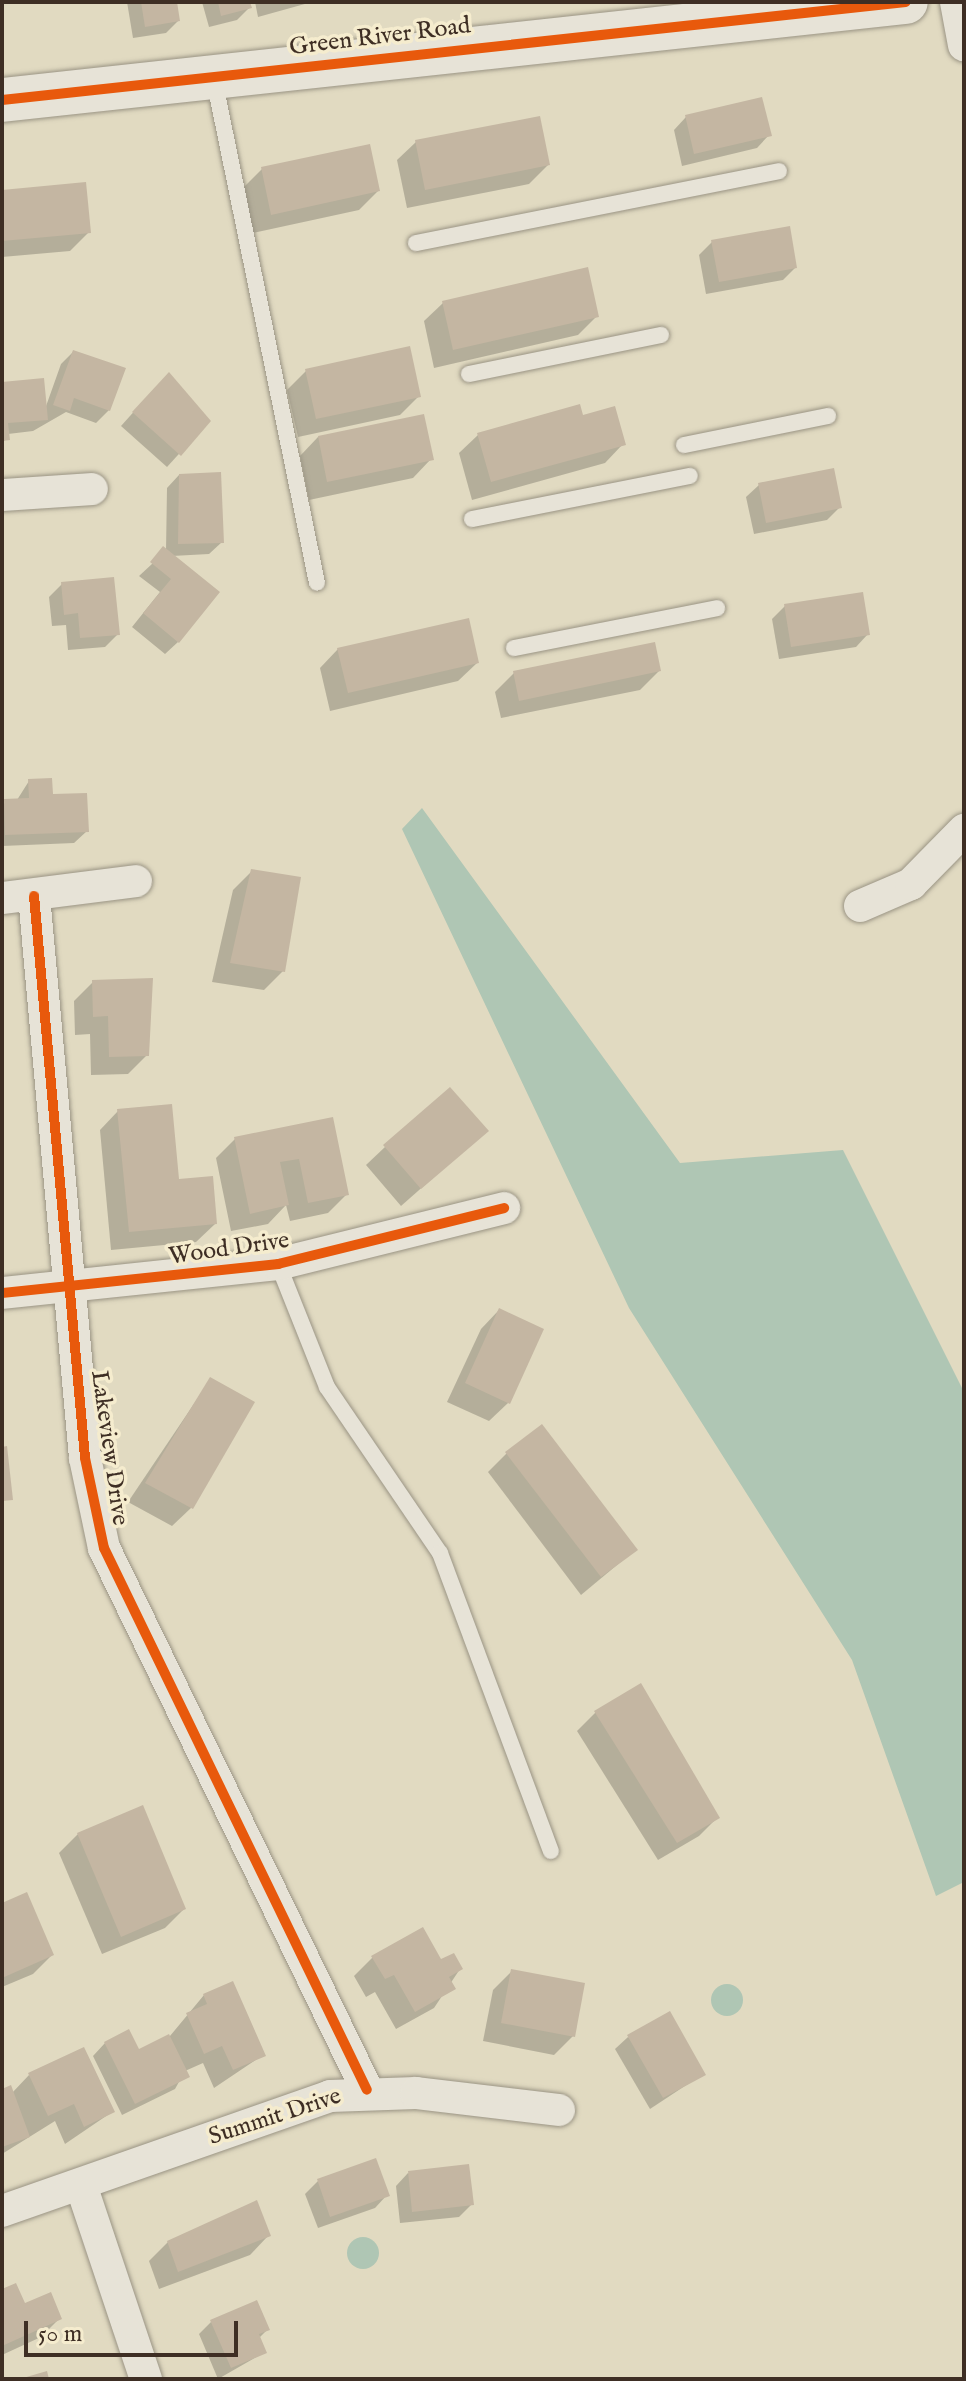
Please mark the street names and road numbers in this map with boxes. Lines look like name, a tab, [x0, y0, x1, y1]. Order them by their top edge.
street label: Green River Road	[288, 12, 472, 62]
street label: Wood Drive	[167, 1226, 291, 1272]
street label: Lakeview Drive	[84, 1369, 134, 1527]
street label: Summit Drive	[205, 2082, 345, 2152]

